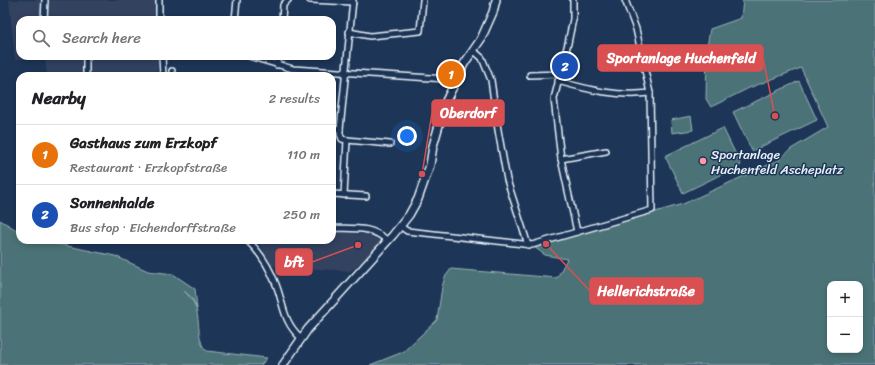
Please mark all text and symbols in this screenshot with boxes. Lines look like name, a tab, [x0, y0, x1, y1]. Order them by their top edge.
search box	[16, 16, 336, 60]
text: Search here	[62, 25, 141, 51]
icon: search	[30, 27, 52, 49]
callout: Sportanlage Huchenfeld	[598, 45, 763, 71]
text: Sportanlage Huchenfeld	[605, 46, 757, 71]
pin: 2	[552, 51, 578, 81]
pin: 1	[438, 59, 464, 89]
text: Nearby	[32, 83, 86, 113]
text: 2 results	[269, 87, 320, 110]
callout: Oberdorf	[432, 100, 504, 126]
text: Oberdorf	[439, 101, 498, 126]
your location	[397, 126, 417, 146]
text: Gasthaus zum Erzkopf	[70, 130, 217, 156]
text: 1	[42, 143, 48, 166]
text: 110 m	[287, 143, 320, 166]
place label: Sportanlage Huchenfeld Ascheplatz	[711, 143, 844, 181]
text: Restaurant · Erzkopfstraße	[70, 156, 227, 179]
marker: Sportanlage Huchenfeld Ascheplatz	[698, 156, 708, 166]
text: Sonnenhalde	[70, 190, 154, 216]
text: 2	[41, 203, 49, 226]
text: 250 m	[283, 203, 320, 226]
text: Bus stop · Eichendorffstraße	[70, 216, 236, 239]
callout: bft	[276, 249, 312, 275]
text: bft	[283, 250, 305, 275]
callout: Hellerichstraße	[590, 278, 703, 304]
text: Hellerichstraße	[596, 279, 696, 304]
map controls	[827, 281, 863, 353]
button: +	[827, 281, 863, 317]
button: −	[827, 317, 863, 353]

